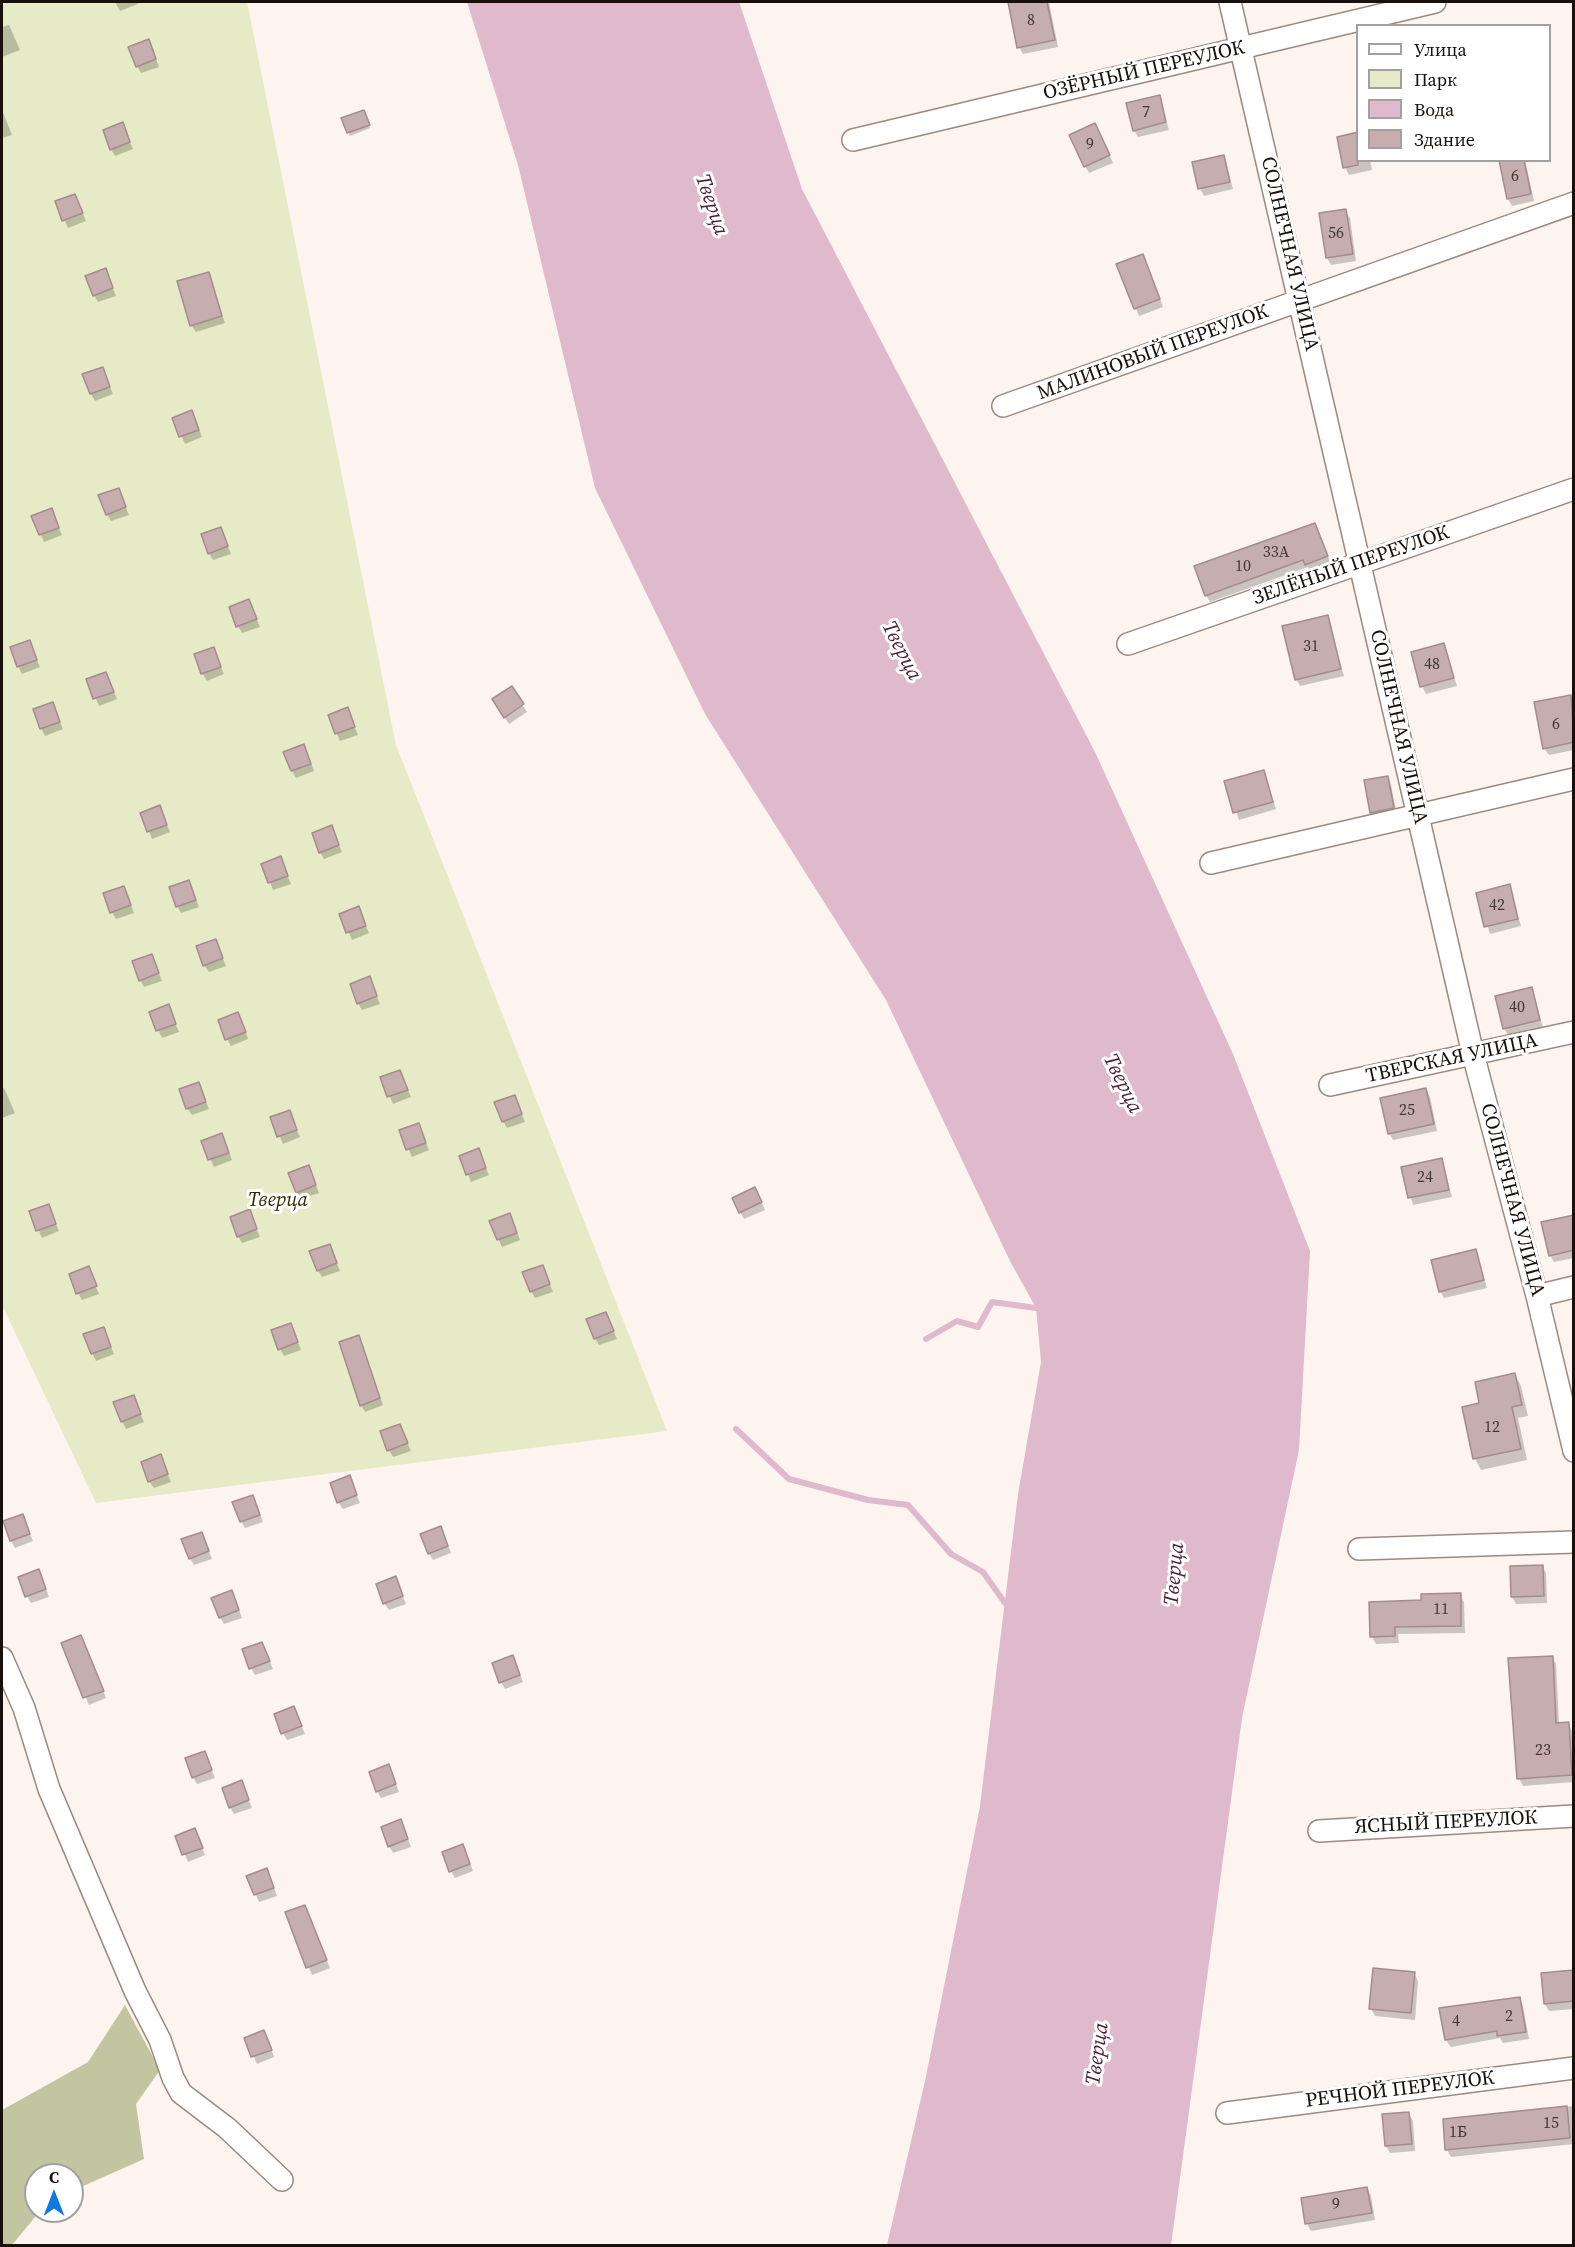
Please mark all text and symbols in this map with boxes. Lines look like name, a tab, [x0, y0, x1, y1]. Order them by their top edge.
house number: 8	[1027, 11, 1035, 31]
legend	[1356, 24, 1551, 162]
street label: ОЗЁРНЫЙ ПЕРЕУЛОК	[1041, 36, 1247, 106]
text: Улица	[1414, 37, 1467, 62]
text: Парк	[1414, 67, 1457, 92]
text: Вода	[1414, 97, 1454, 122]
house number: 7	[1142, 103, 1150, 123]
text: Здание	[1414, 127, 1475, 152]
house number: 9	[1086, 135, 1094, 155]
street label: СОЛНЕЧНАЯ УЛИЦА	[1255, 154, 1323, 354]
house number: 6	[1511, 167, 1519, 187]
water label: Тверца	[689, 171, 733, 239]
house number: 56	[1328, 224, 1344, 244]
street label: МАЛИНОВЫЙ ПЕРЕУЛОК	[1034, 300, 1272, 406]
street label: ЗЕЛЁНЫЙ ПЕРЕУЛОК	[1250, 521, 1452, 611]
house number: 33А	[1263, 543, 1289, 563]
house number: 10	[1235, 557, 1251, 577]
water label: Тверца	[876, 617, 926, 685]
street label: СОЛНЕЧНАЯ УЛИЦА	[1364, 627, 1432, 827]
house number: 31	[1303, 637, 1319, 657]
house number: 48	[1424, 655, 1440, 675]
house number: 6	[1552, 715, 1560, 735]
house number: 42	[1489, 896, 1505, 916]
house number: 40	[1509, 998, 1525, 1018]
street label: ТВЕРСКАЯ УЛИЦА	[1364, 1029, 1540, 1089]
water label: Тверца	[1097, 1050, 1147, 1118]
house number: 25	[1399, 1101, 1415, 1121]
street label: СОЛНЕЧНАЯ УЛИЦА	[1475, 1101, 1549, 1299]
house number: 24	[1417, 1168, 1433, 1188]
park label: Тверца	[248, 1189, 308, 1213]
house number: 12	[1484, 1418, 1500, 1438]
water label: Тверца	[1160, 1542, 1190, 1606]
house number: 11	[1433, 1600, 1449, 1620]
house number: 23	[1535, 1741, 1551, 1761]
street label: ЯСНЫЙ ПЕРЕУЛОК	[1354, 1806, 1538, 1840]
house number: 2	[1505, 2007, 1513, 2027]
house number: 4	[1452, 2012, 1460, 2032]
water label: Тверца	[1081, 2021, 1115, 2087]
street label: РЕЧНОЙ ПЕРЕУЛОК	[1304, 2066, 1496, 2114]
house number: 15	[1543, 2114, 1559, 2134]
house number: 1Б	[1449, 2123, 1467, 2143]
north arrow	[24, 2163, 84, 2223]
text: С	[49, 2166, 59, 2188]
house number: 9	[1332, 2195, 1340, 2215]

